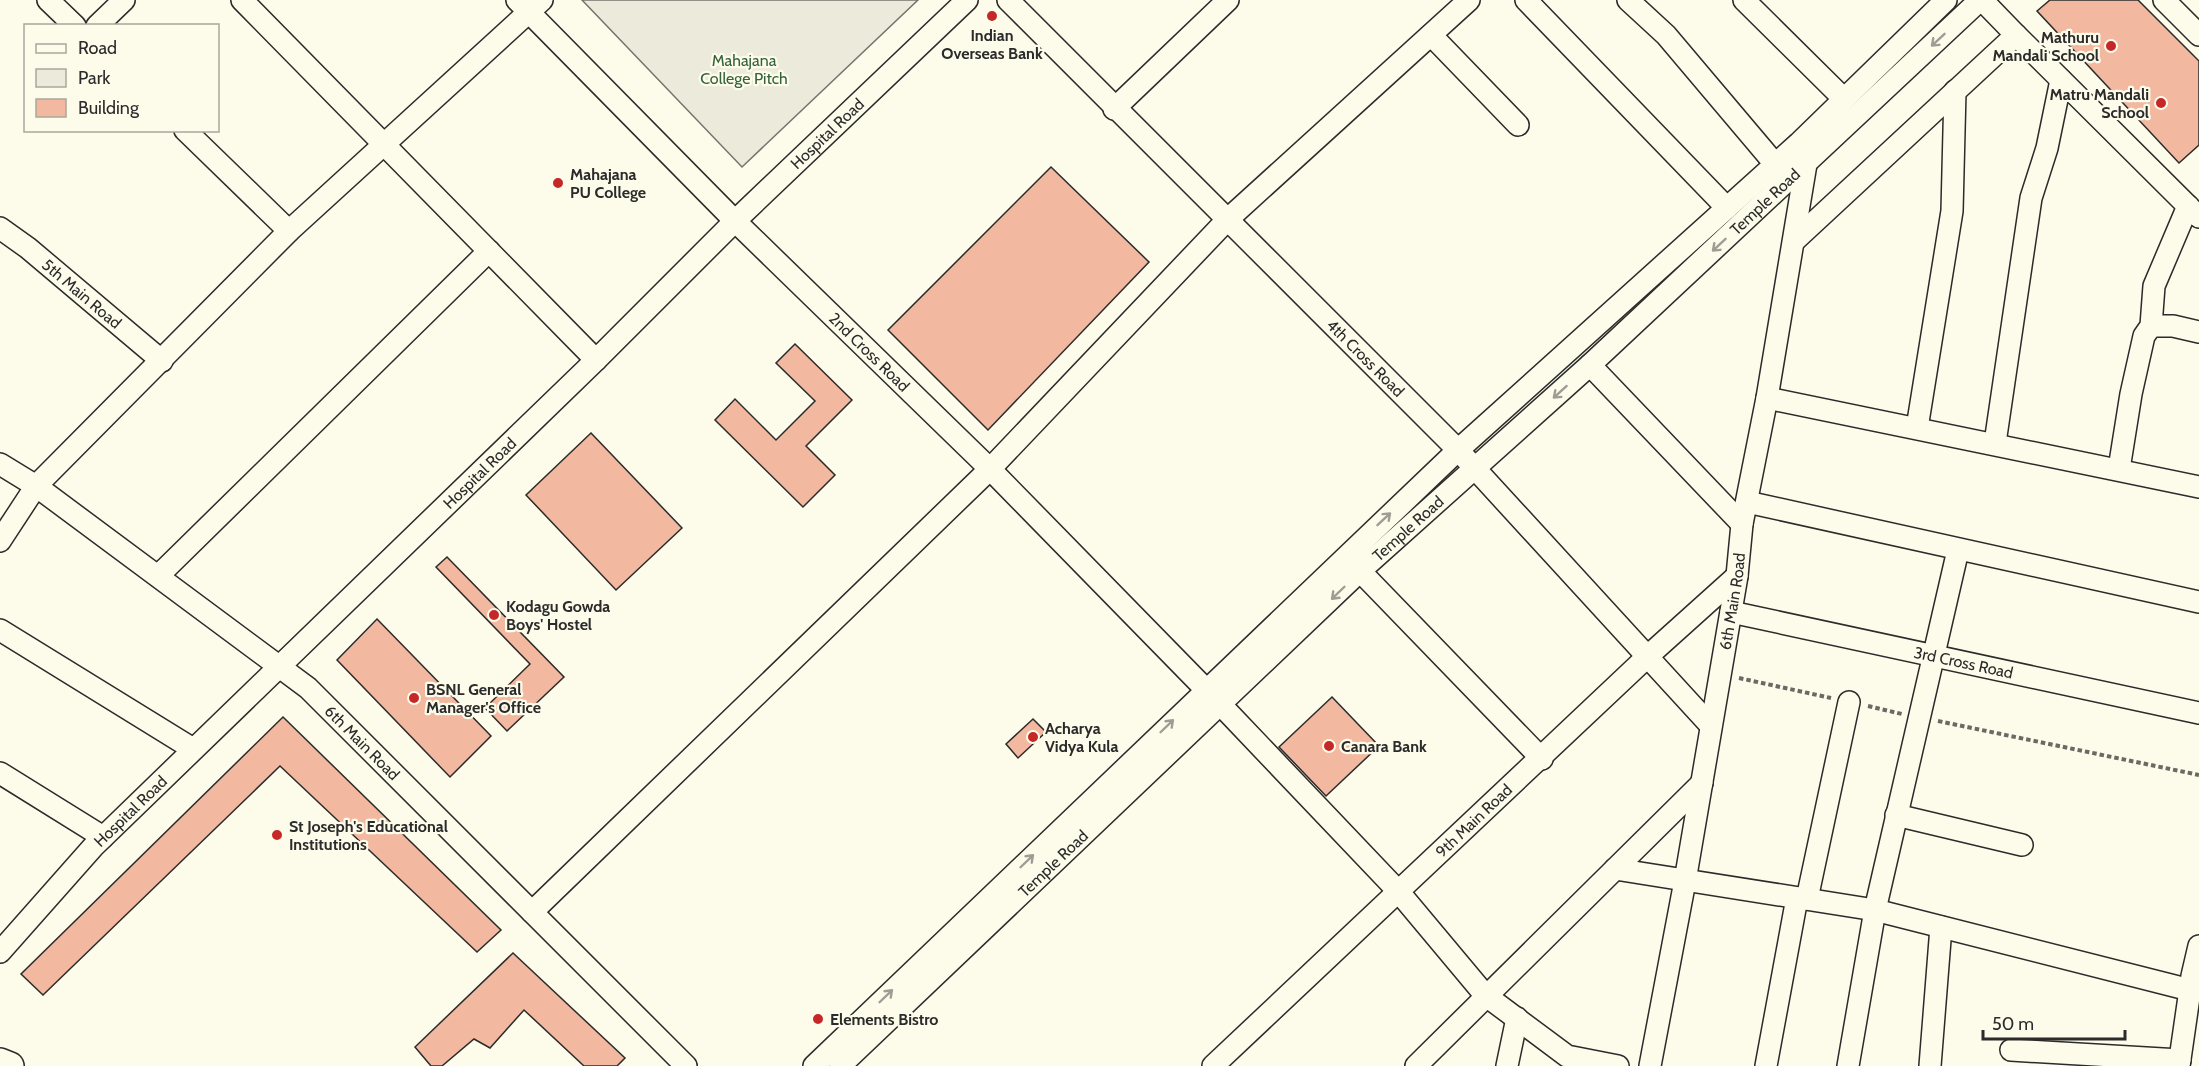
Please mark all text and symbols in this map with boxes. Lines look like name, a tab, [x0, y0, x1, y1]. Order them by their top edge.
marker: Indian Overseas Bank	[985, 9, 999, 23]
legend	[24, 24, 219, 132]
place label: Indian Overseas Bank	[941, 26, 1043, 63]
place label: Mathuru Mandali School	[1992, 28, 2099, 65]
one-way arrow	[1931, 33, 1946, 48]
text: Road	[78, 37, 117, 59]
marker: Mathuru Mandali School	[2104, 39, 2118, 53]
park label: Mahajana College Pitch	[700, 51, 788, 88]
text: Park	[78, 67, 111, 89]
place label: Matru Mandali School	[2050, 85, 2149, 122]
street label: Hospital Road	[786, 94, 868, 173]
marker: Matru Mandali School	[2154, 96, 2168, 110]
text: Building	[78, 97, 140, 119]
street label: Temple Road	[1726, 164, 1804, 239]
place label: Mahajana PU College	[570, 165, 646, 202]
marker: Mahajana PU College	[551, 176, 565, 190]
one-way arrow	[1712, 238, 1727, 252]
street label: 5th Main Road	[39, 255, 125, 332]
street label: 2nd Cross Road	[825, 308, 914, 395]
street label: 4th Cross Road	[1323, 315, 1409, 401]
one-way arrow	[1553, 385, 1568, 399]
street label: Hospital Road	[439, 433, 520, 513]
street label: Temple Road	[1368, 492, 1447, 565]
one-way arrow	[1377, 512, 1392, 526]
street label: 6th Main Road	[1715, 552, 1749, 651]
one-way arrow	[1330, 586, 1345, 600]
place label: Kodagu Gowda Boys' Hostel	[506, 597, 610, 634]
marker: Kodagu Gowda Boys' Hostel	[487, 608, 501, 622]
street label: 3rd Cross Road	[1912, 642, 2015, 682]
place label: BSNL General Manager's Office	[426, 680, 541, 717]
marker: BSNL General Manager's Office	[407, 691, 421, 705]
street label: 6th Main Road	[321, 701, 404, 784]
place label: Acharya Vidya Kula	[1045, 719, 1118, 756]
one-way arrow	[1160, 719, 1175, 733]
marker: Acharya Vidya Kula	[1026, 730, 1040, 744]
place label: Canara Bank	[1341, 737, 1427, 756]
marker: Canara Bank	[1322, 739, 1336, 753]
street label: Hospital Road	[90, 771, 171, 851]
street label: 9th Main Road	[1431, 780, 1516, 861]
place label: St Joseph's Educational Institutions	[289, 817, 448, 854]
street label: Temple Road	[1014, 826, 1092, 901]
marker: St Joseph's Educational Institutions	[270, 828, 284, 842]
one-way arrow	[1019, 854, 1034, 869]
one-way arrow	[878, 990, 893, 1004]
scale bar	[1983, 1003, 2126, 1041]
place label: Elements Bistro	[830, 1010, 939, 1029]
marker: Elements Bistro	[811, 1012, 825, 1026]
text: 50 m	[1992, 1013, 2034, 1035]

